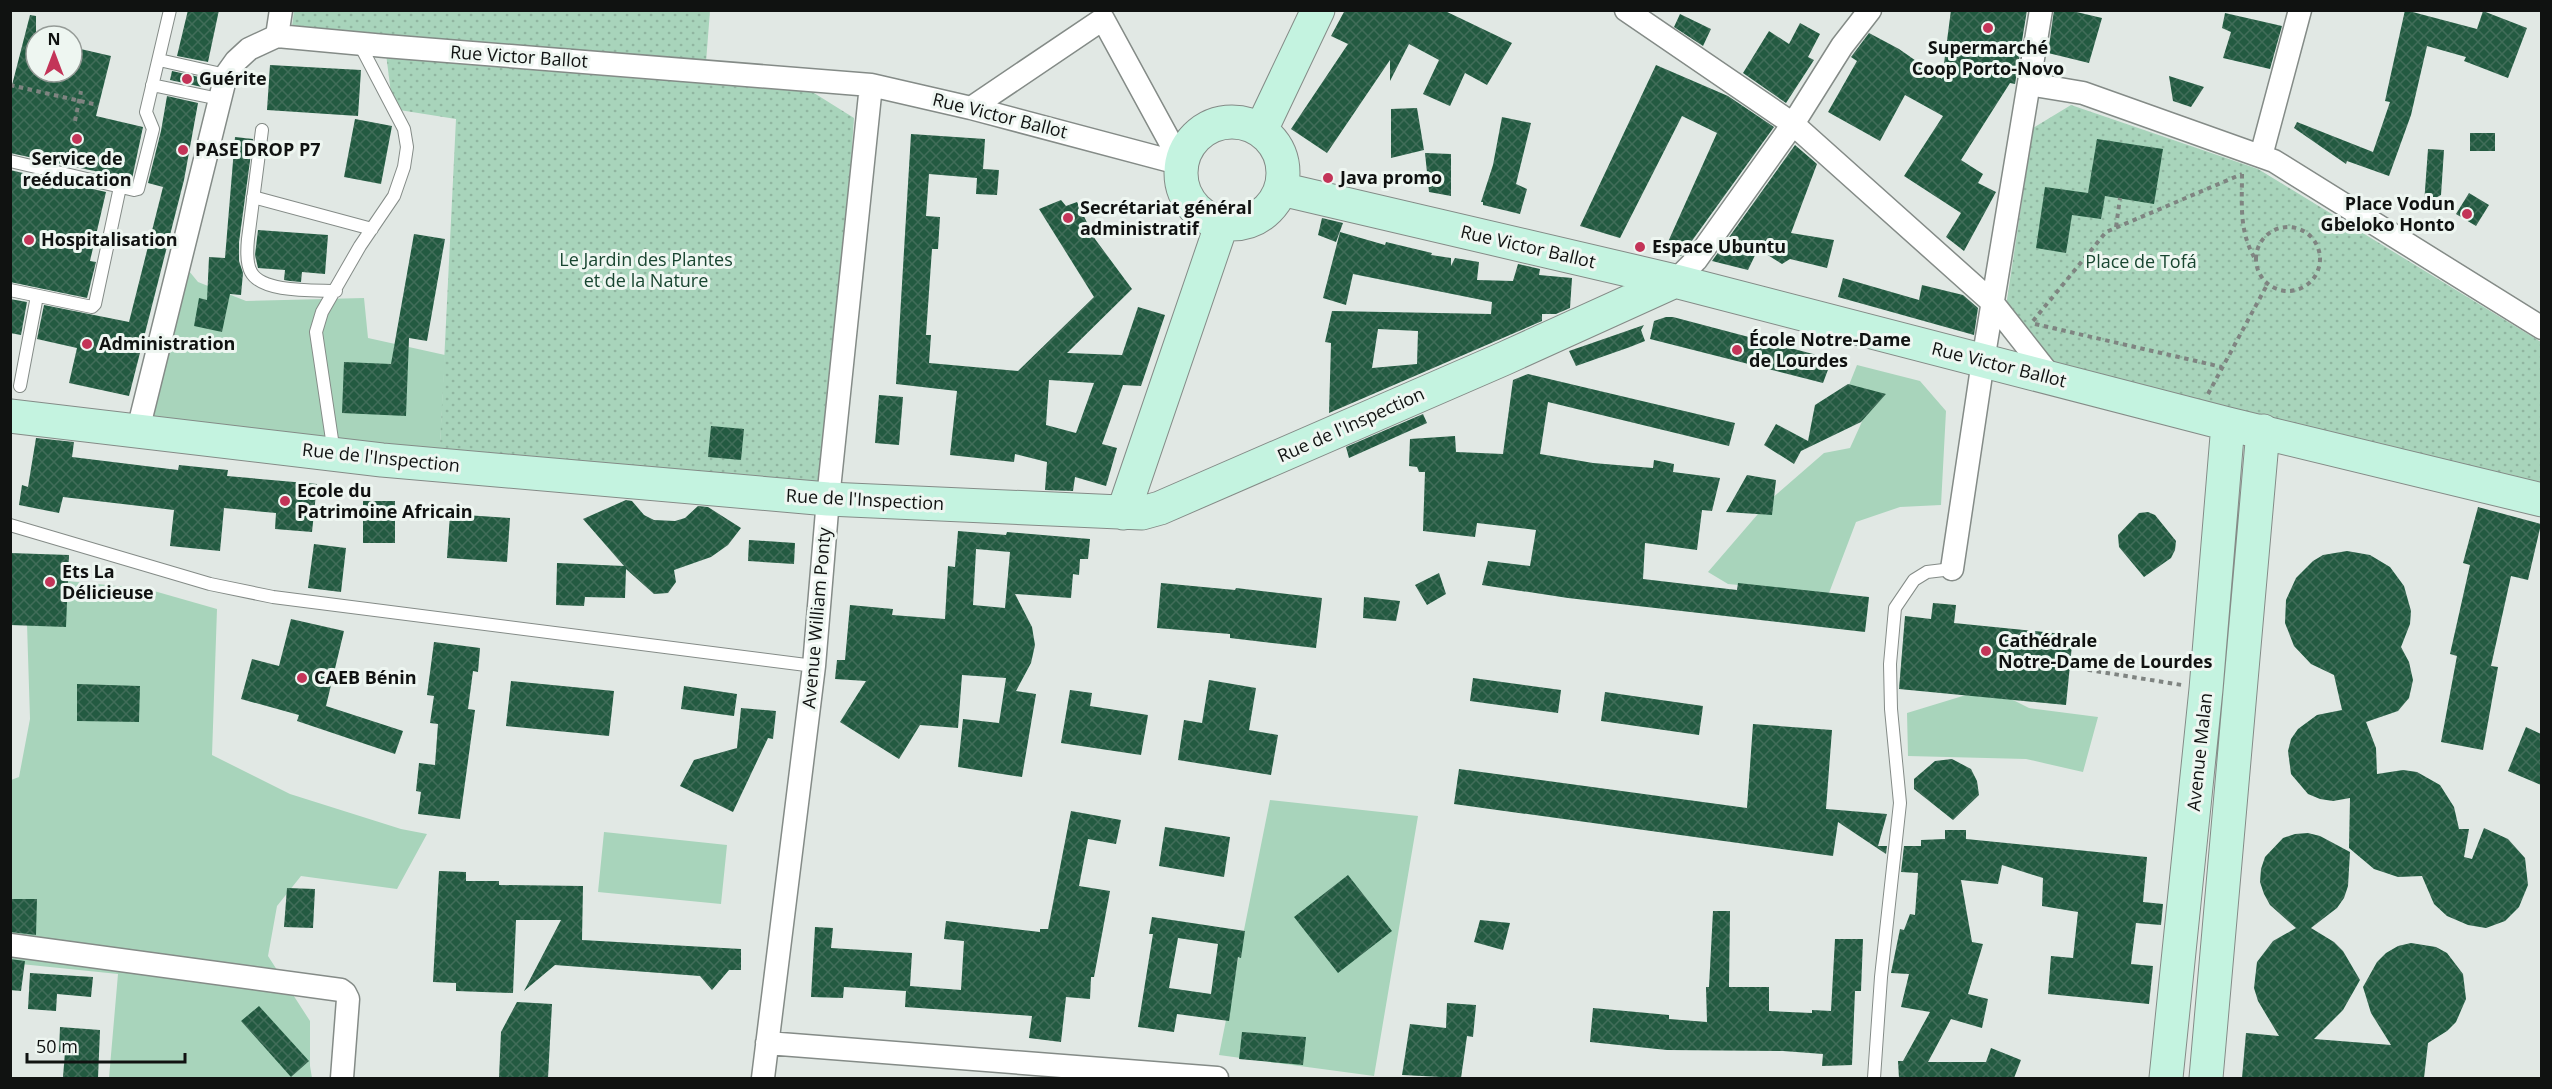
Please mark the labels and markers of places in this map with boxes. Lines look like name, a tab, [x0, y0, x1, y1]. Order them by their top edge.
marker: Supermarché Coop Porto-Novo	[1981, 21, 1995, 35]
place label: Supermarché Coop Porto-Novo	[1912, 35, 2064, 80]
place label: Guérite	[199, 66, 267, 90]
marker: Guérite	[180, 72, 194, 86]
marker: Service de reéducation	[70, 132, 84, 146]
place label: PASE DROP P7	[195, 137, 321, 161]
marker: PASE DROP P7	[176, 143, 190, 157]
place label: Service de reéducation	[22, 146, 132, 191]
place label: Java promo	[1338, 165, 1442, 189]
marker: Java promo	[1321, 171, 1335, 185]
place label: Place Vodun Gbeloko Honto	[2321, 191, 2455, 236]
place label: Secrétariat général administratif	[1080, 195, 1252, 240]
marker: Place Vodun Gbeloko Honto	[2460, 207, 2474, 221]
marker: Secrétariat général administratif	[1061, 211, 1075, 225]
place label: Hospitalisation	[41, 227, 178, 251]
marker: Hospitalisation	[22, 233, 36, 247]
place label: Espace Ubuntu	[1652, 234, 1786, 258]
marker: Espace Ubuntu	[1633, 240, 1647, 254]
place label: École Notre-Dame de Lourdes	[1749, 327, 1911, 372]
place label: Administration	[99, 331, 235, 355]
marker: Administration	[80, 337, 94, 351]
marker: École Notre-Dame de Lourdes	[1730, 343, 1744, 357]
place label: Ecole du Patrimoine Africain	[297, 478, 473, 523]
marker: Ecole du Patrimoine Africain	[278, 494, 292, 508]
place label: Ets La Délicieuse	[62, 559, 154, 604]
marker: Ets La Délicieuse	[43, 575, 57, 589]
place label: Cathédrale Notre-Dame de Lourdes	[1998, 628, 2212, 673]
marker: Cathédrale Notre-Dame de Lourdes	[1979, 644, 1993, 658]
place label: CAEB Bénin	[314, 665, 417, 689]
marker: CAEB Bénin	[295, 671, 309, 685]

